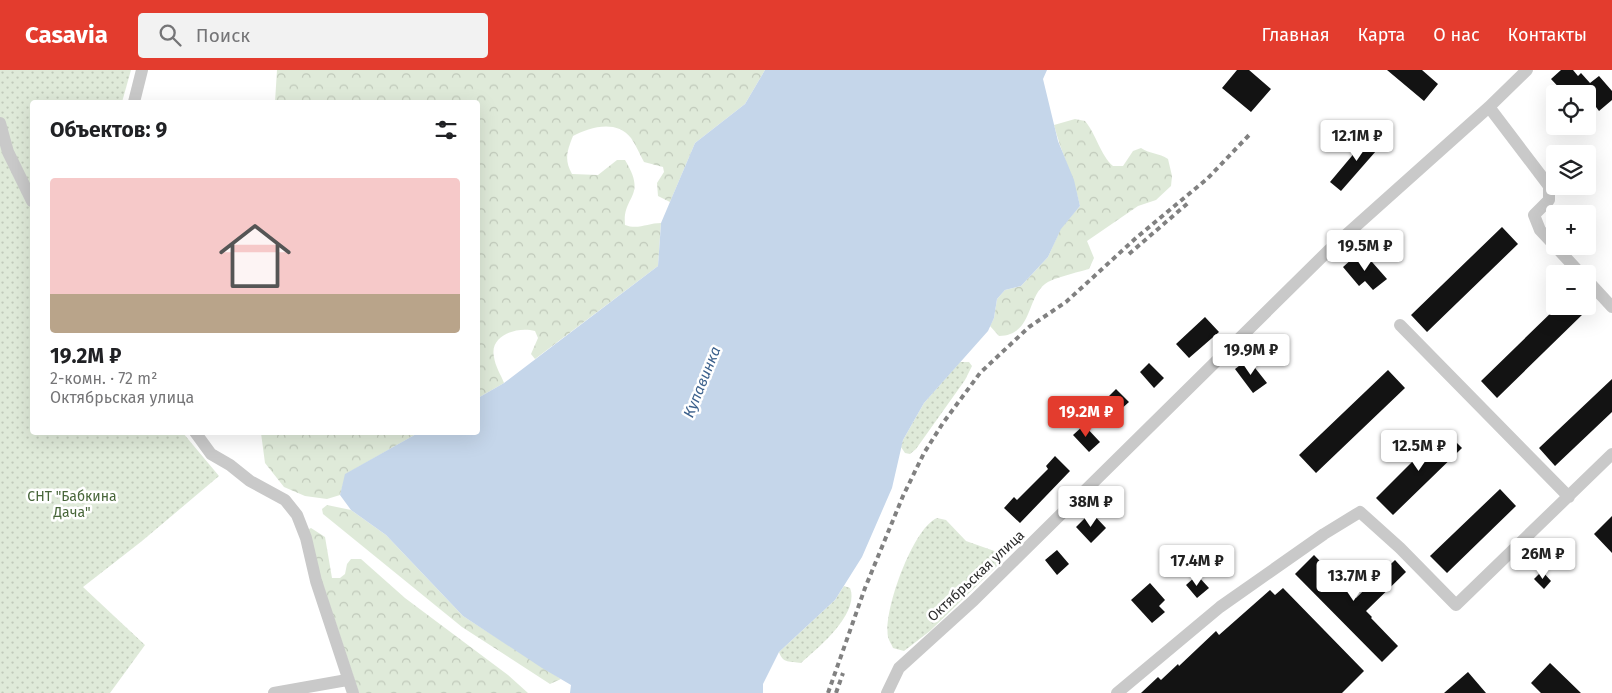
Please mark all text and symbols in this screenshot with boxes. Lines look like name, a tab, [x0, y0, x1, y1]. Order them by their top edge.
search box	[138, 13, 488, 58]
text: Casavia	[25, 21, 108, 49]
icon: search	[156, 21, 184, 49]
text: Поиск	[196, 24, 250, 47]
text: Главная	[1262, 24, 1330, 46]
text: Карта	[1358, 24, 1405, 46]
text: О нас	[1433, 24, 1480, 46]
text: Контакты	[1508, 24, 1587, 46]
map controls	[1546, 85, 1596, 315]
button: locate	[1546, 85, 1596, 135]
icon: filters	[432, 116, 460, 144]
text: Объектов: 9	[50, 117, 167, 143]
pin: 12.1M ₽	[1311, 119, 1403, 162]
text: 12.1M ₽	[1331, 126, 1383, 145]
button: layers	[1546, 145, 1596, 195]
button: +	[1546, 205, 1596, 255]
icon: home	[210, 211, 300, 301]
pin: 19.5M ₽	[1319, 230, 1411, 272]
text: 19.5M ₽	[1338, 236, 1392, 255]
button: −	[1546, 265, 1596, 315]
pin: 19.9M ₽	[1205, 334, 1297, 376]
text: 19.9M ₽	[1224, 340, 1278, 359]
text: 19.2M ₽	[50, 343, 121, 369]
water label: Купавинка	[680, 344, 724, 420]
text: 2-комн. · 72 m²	[50, 369, 157, 388]
text: Октябрьская улица	[50, 388, 194, 407]
pin: 19.2M ₽	[1040, 396, 1132, 438]
text: 19.2M ₽	[1059, 402, 1113, 421]
pin: 12.5M ₽	[1373, 430, 1465, 472]
text: 12.5M ₽	[1392, 436, 1446, 455]
pin: 38M ₽	[1056, 486, 1126, 528]
park label: СНТ "Бабкина Дача"	[27, 488, 117, 521]
text: 38M ₽	[1069, 492, 1113, 511]
street label: Октябрьская улица	[924, 527, 1028, 625]
pin: 26M ₽	[1508, 538, 1578, 580]
pin: 17.4M ₽	[1151, 544, 1243, 587]
text: 26M ₽	[1521, 544, 1565, 563]
text: 17.4M ₽	[1170, 551, 1224, 570]
pin: 13.7M ₽	[1308, 560, 1400, 602]
text: 13.7M ₽	[1328, 566, 1380, 585]

